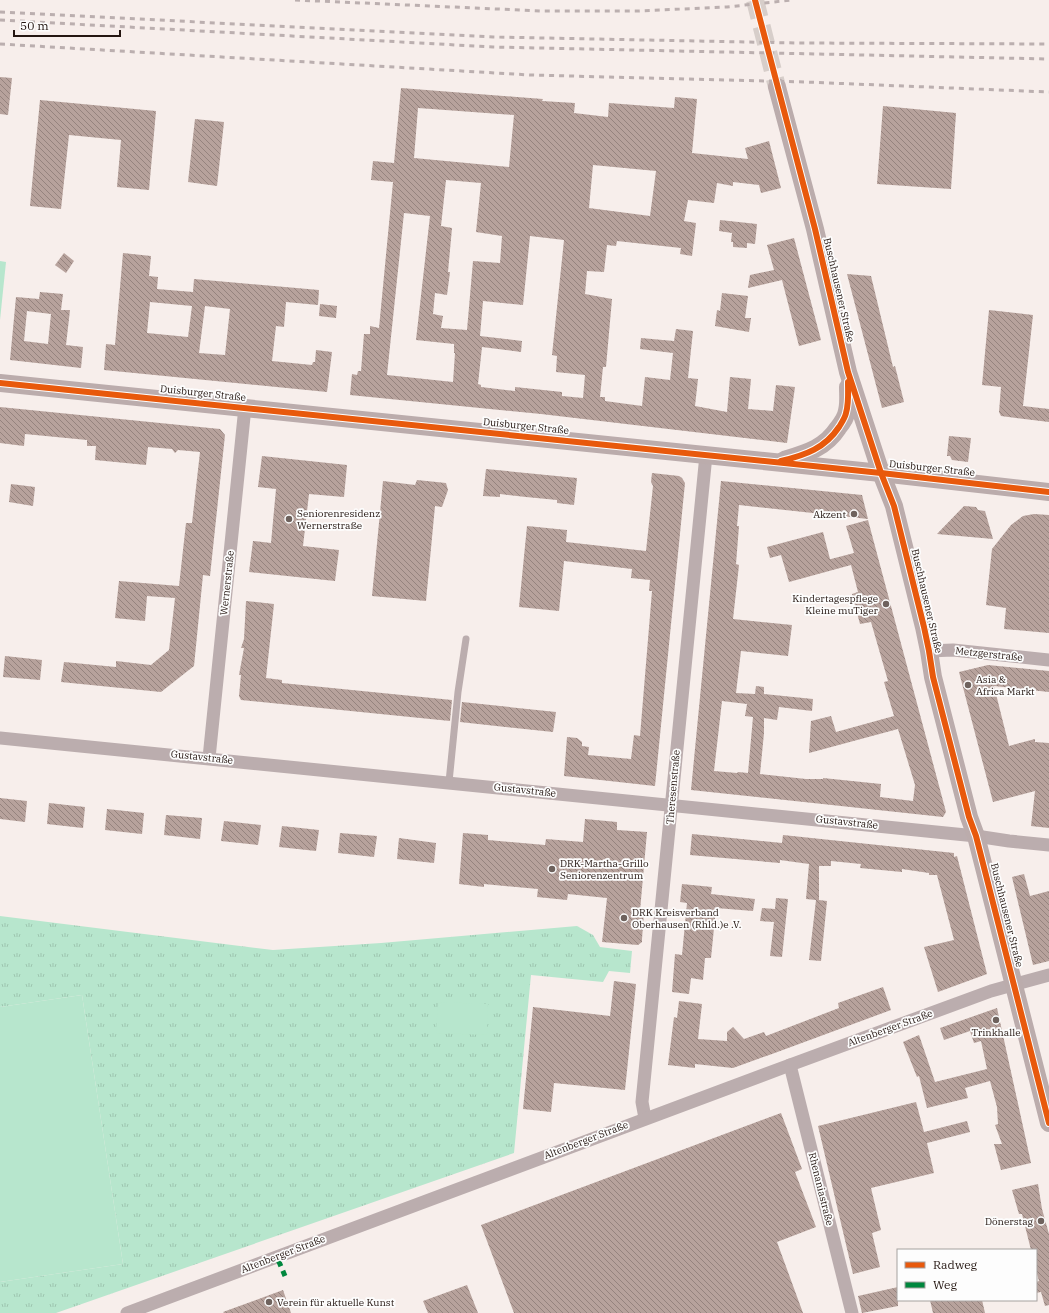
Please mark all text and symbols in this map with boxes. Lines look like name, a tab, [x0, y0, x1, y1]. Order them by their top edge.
scale bar	[14, 12, 120, 38]
text: 50 m	[20, 18, 49, 33]
street label: Buschhausener Straße	[821, 237, 857, 343]
street label: Duisburger Straße	[159, 382, 247, 404]
street label: Duisburger Straße	[482, 415, 570, 437]
street label: Duisburger Straße	[888, 457, 976, 479]
place label: Seniorenresidenz Wernerstraße	[297, 507, 380, 532]
place label: Akzent	[813, 508, 846, 521]
marker: Akzent	[849, 509, 859, 519]
marker: Seniorenresidenz Wernerstraße	[284, 514, 294, 524]
street label: Buschhausener Straße	[909, 548, 945, 654]
street label: Wernerstraße	[217, 550, 237, 616]
place label: Kindertagespflege Kleine muTiger	[792, 592, 879, 617]
marker: Kindertagespflege Kleine muTiger	[881, 599, 891, 609]
street label: Metzgerstraße	[955, 644, 1023, 664]
place label: Asia & Africa Markt	[976, 673, 1035, 698]
marker: Asia & Africa Markt	[963, 680, 973, 690]
street label: Gustavstraße	[170, 747, 234, 767]
street label: Theresenstraße	[663, 749, 683, 825]
street label: Gustavstraße	[493, 780, 557, 800]
street label: Gustavstraße	[815, 812, 879, 832]
place label: DRK-Martha-Grillo Seniorenzentrum	[560, 857, 649, 882]
street label: Buschhausener Straße	[988, 862, 1026, 968]
marker: DRK-Martha-Grillo Seniorenzentrum	[547, 864, 557, 874]
place label: DRK Kreisverband Oberhausen (Rhld.)e .V.	[632, 906, 742, 931]
marker: DRK Kreisverband Oberhausen (Rhld.)e .V.	[619, 913, 629, 923]
street label: Altenberger Straße	[846, 1007, 934, 1049]
marker: Trinkhalle	[991, 1015, 1001, 1025]
place label: Trinkhalle	[971, 1026, 1021, 1039]
street label: Altenberger Straße	[542, 1118, 630, 1162]
street label: Rhenaniastraße	[806, 1151, 836, 1227]
place label: Dönerstag	[985, 1215, 1034, 1228]
marker: Dönerstag	[1036, 1216, 1046, 1226]
street label: Altenberger Straße	[239, 1232, 327, 1276]
legend	[897, 1249, 1037, 1301]
text: Radweg	[933, 1257, 978, 1272]
text: Weg	[933, 1277, 958, 1292]
place label: Verein für aktuelle Kunst	[277, 1296, 395, 1309]
marker: Verein für aktuelle Kunst	[264, 1297, 274, 1307]

